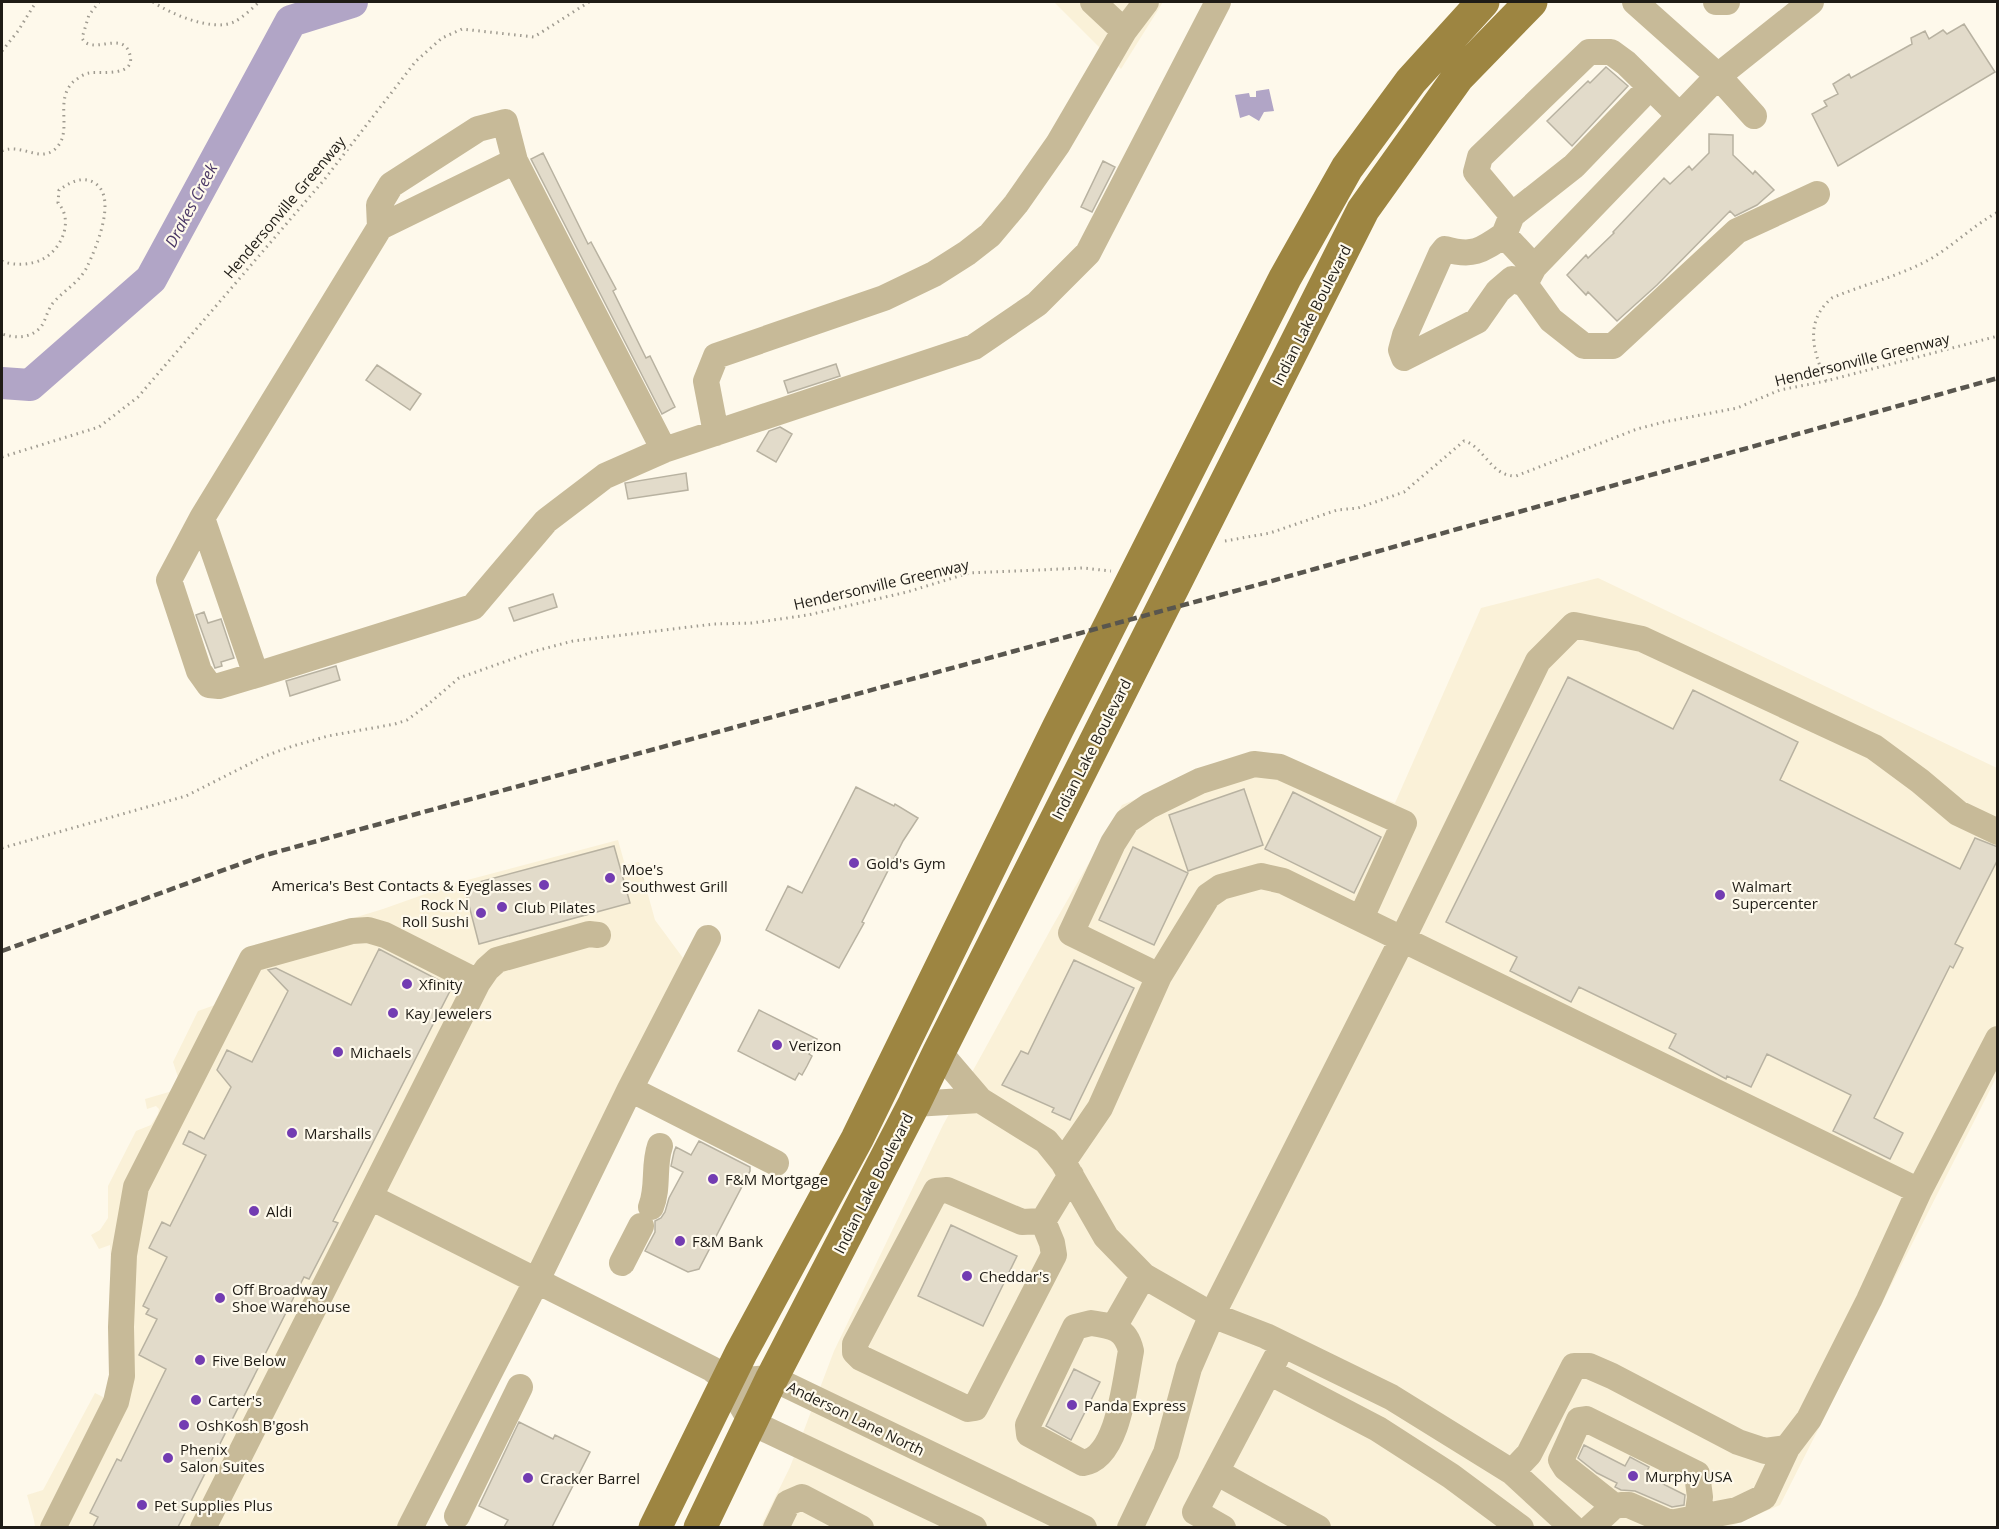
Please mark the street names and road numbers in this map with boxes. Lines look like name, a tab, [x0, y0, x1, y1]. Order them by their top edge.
street label: Hendersonville Greenway	[219, 131, 350, 282]
street label: Indian Lake Boulevard	[1267, 241, 1355, 389]
street label: Hendersonville Greenway	[1772, 327, 1952, 390]
street label: Hendersonville Greenway	[791, 554, 971, 614]
street label: Indian Lake Boulevard	[1047, 675, 1135, 823]
street label: Indian Lake Boulevard	[829, 1109, 917, 1257]
street label: Anderson Lane North	[784, 1376, 928, 1460]

